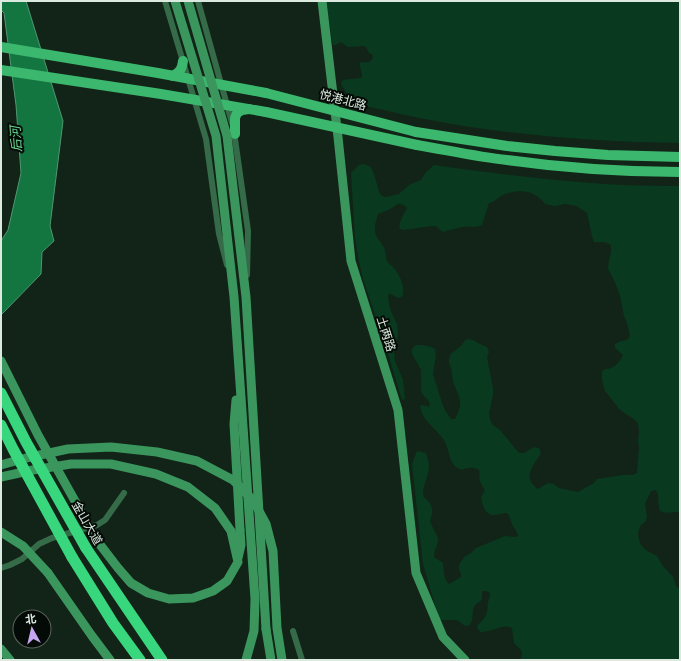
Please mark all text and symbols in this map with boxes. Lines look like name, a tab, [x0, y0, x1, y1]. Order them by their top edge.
street label: 悦港北路	[318, 86, 368, 114]
water label: 后河	[6, 122, 25, 153]
street label: 土两路	[373, 314, 399, 354]
street label: 金山大道	[68, 498, 106, 548]
north arrow	[12, 609, 52, 649]
text: 北	[24, 611, 37, 627]

